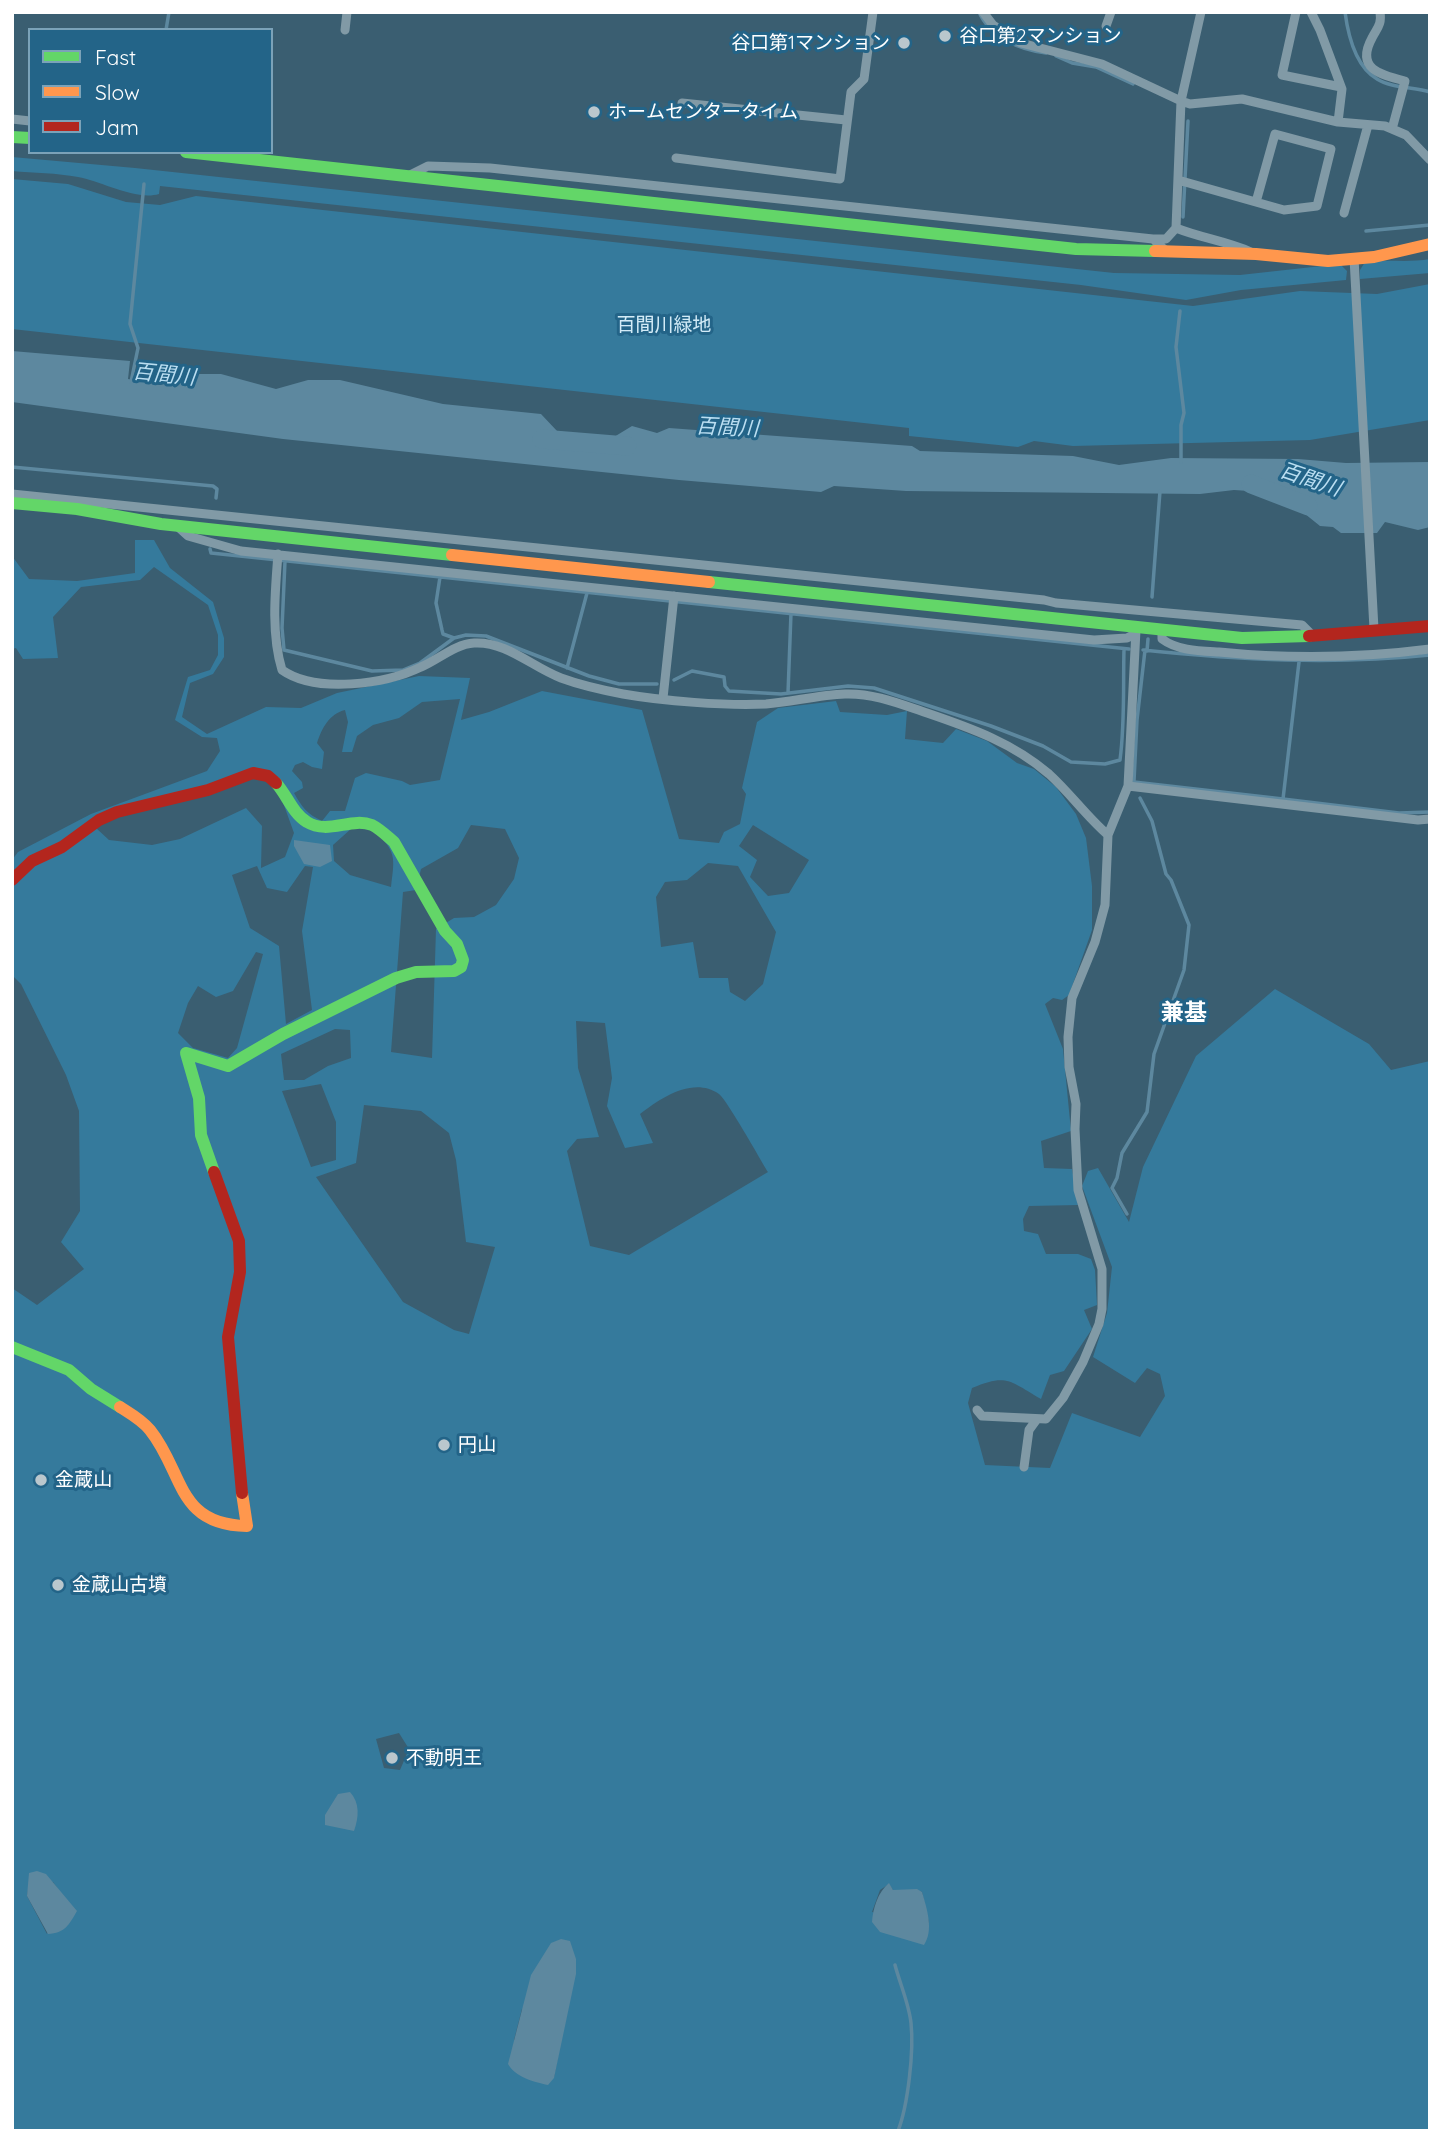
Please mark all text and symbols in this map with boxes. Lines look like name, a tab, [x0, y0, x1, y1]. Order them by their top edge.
place label: 谷口第2マンション	[959, 25, 1122, 47]
legend	[28, 28, 273, 154]
marker: 谷口第2マンション	[937, 28, 953, 44]
place label: 谷口第1マンション	[731, 32, 890, 54]
marker: 谷口第1マンション	[896, 35, 912, 51]
text: Fast	[95, 44, 136, 70]
text: Slow	[95, 79, 140, 105]
place label: ホームセンタータイム	[608, 101, 798, 123]
marker: ホームセンタータイム	[586, 104, 602, 120]
text: Jam	[95, 114, 139, 140]
park label: 百間川緑地	[617, 314, 711, 336]
water label: 百間川	[131, 359, 197, 391]
water label: 百間川	[695, 414, 759, 442]
water label: 百間川	[1276, 458, 1344, 502]
district label: 兼基	[1161, 999, 1207, 1027]
place label: 円山	[458, 1434, 496, 1456]
marker: 円山	[436, 1437, 452, 1453]
place label: 金蔵山	[55, 1469, 112, 1491]
marker: 金蔵山	[33, 1472, 49, 1488]
place label: 金蔵山古墳	[72, 1574, 167, 1596]
marker: 金蔵山古墳	[50, 1577, 66, 1593]
place label: 不動明王	[406, 1747, 482, 1769]
marker: 不動明王	[384, 1750, 400, 1766]

